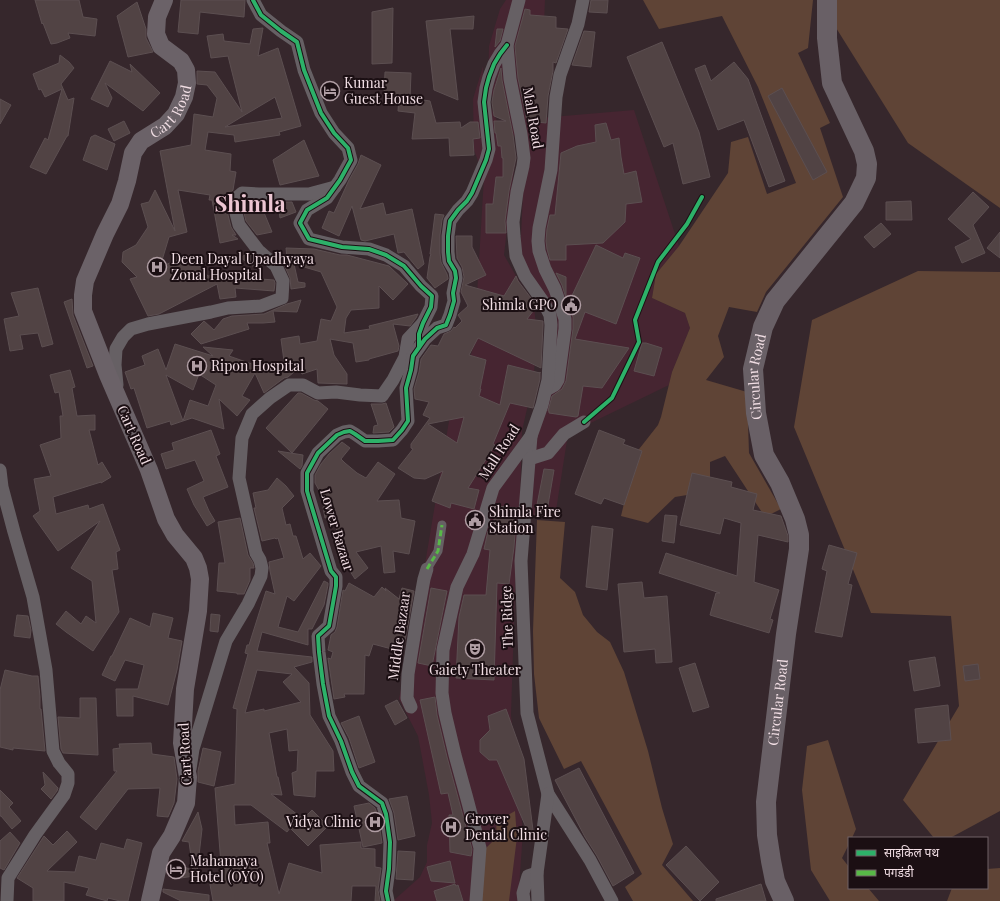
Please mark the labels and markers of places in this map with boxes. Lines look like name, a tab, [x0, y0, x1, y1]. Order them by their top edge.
place label: Kumar Guest House	[344, 73, 423, 108]
hotel icon: Kumar Guest House	[319, 80, 341, 102]
place label: Deen Dayal Upadhyaya Zonal Hospital	[171, 249, 314, 284]
hospital icon: Deen Dayal Upadhyaya Zonal Hospital	[146, 256, 168, 278]
public building icon: Shimla GPO	[560, 294, 582, 316]
place label: Shimla GPO	[482, 295, 557, 314]
hospital icon: Ripon Hospital	[186, 355, 208, 377]
place label: Ripon Hospital	[211, 356, 304, 375]
place label: Shimla Fire Station	[489, 502, 561, 537]
public building icon: Shimla Fire Station	[464, 509, 486, 531]
theatre icon: Gaiety Theater	[464, 638, 486, 660]
place label: Gaiety Theater	[429, 660, 522, 679]
place label: Grover Dental Clinic	[465, 809, 547, 844]
hospital icon: Vidya Clinic	[364, 811, 386, 833]
place label: Vidya Clinic	[285, 812, 361, 831]
hospital icon: Grover Dental Clinic	[440, 816, 462, 838]
place label: Mahamaya Hotel (OYO)	[190, 851, 264, 886]
hotel icon: Mahamaya Hotel (OYO)	[165, 858, 187, 880]

